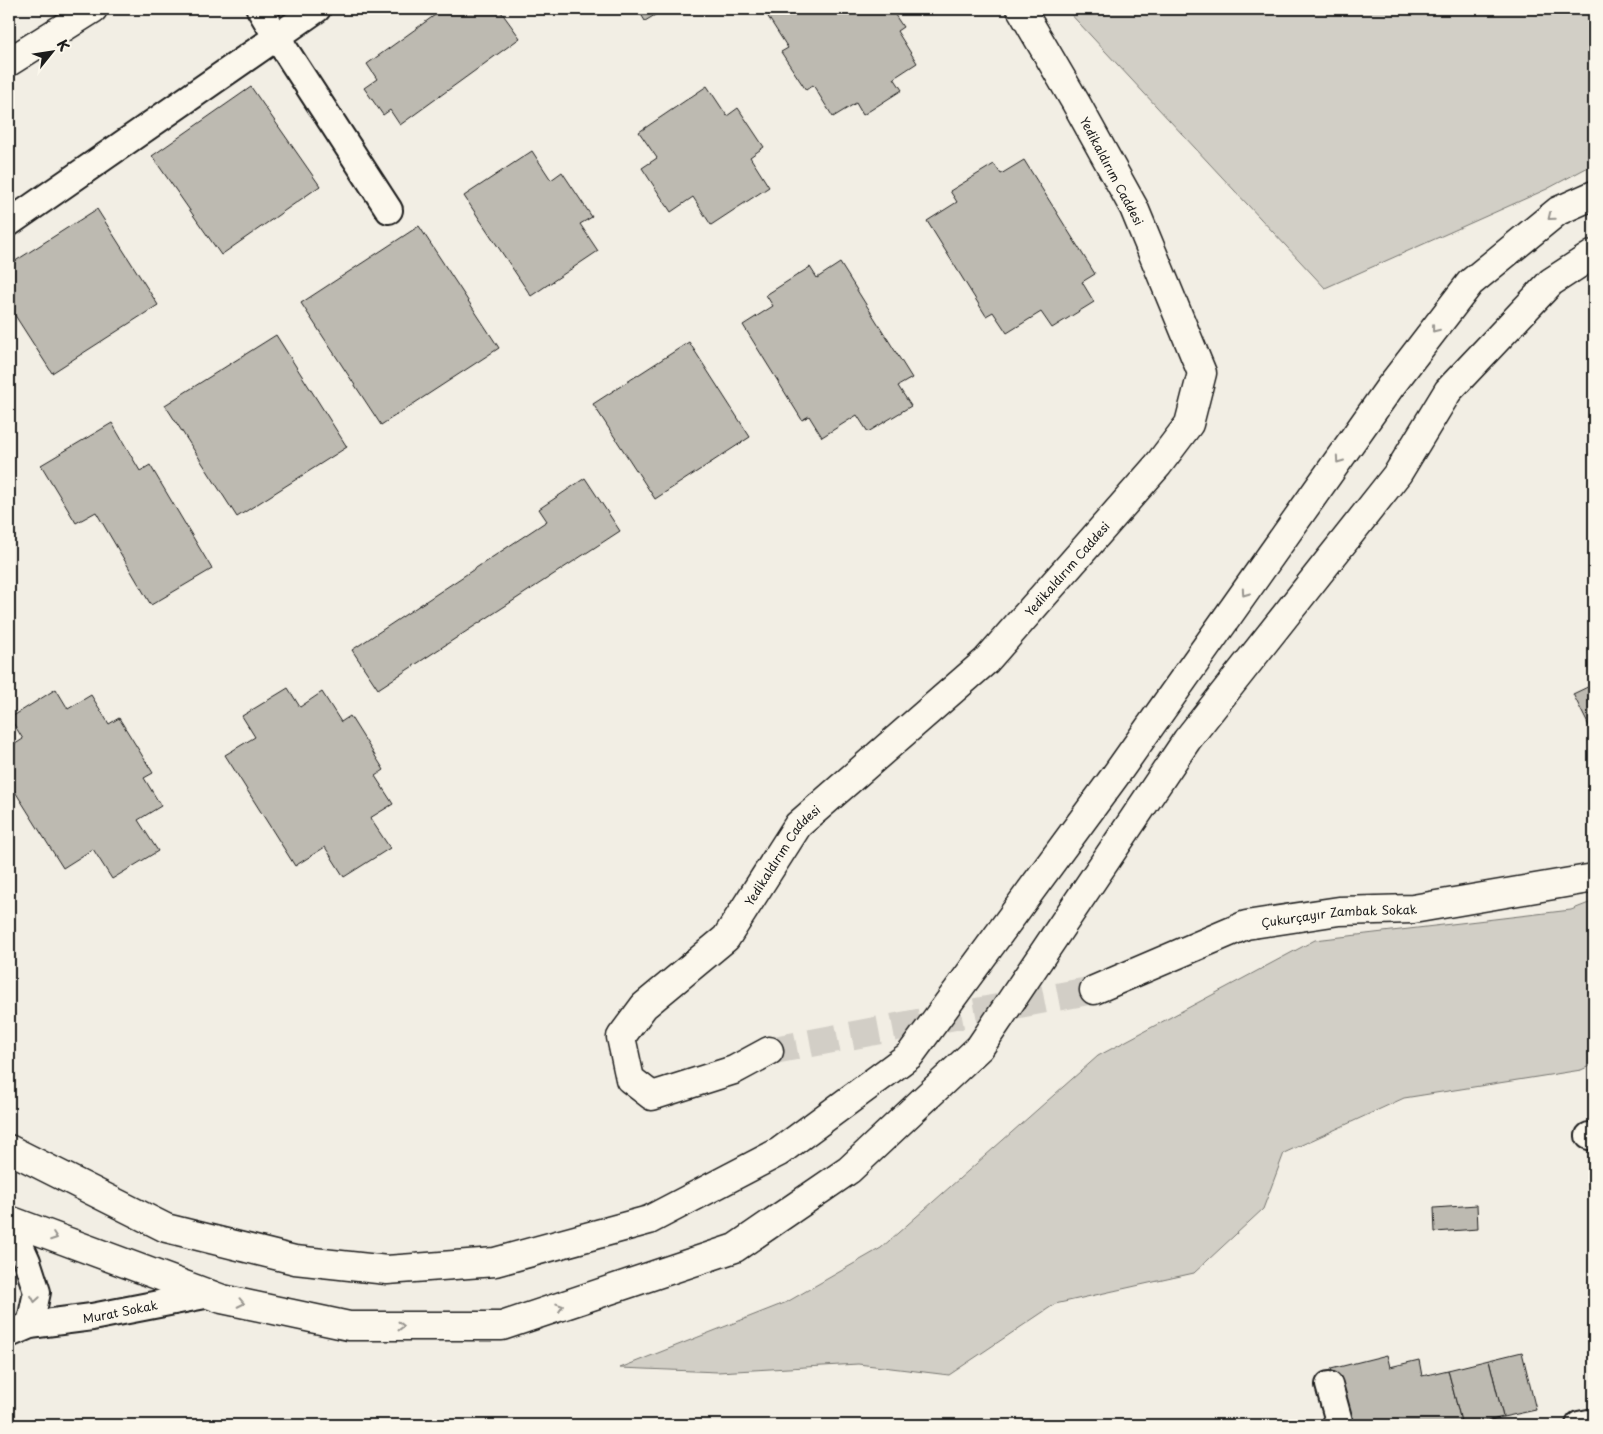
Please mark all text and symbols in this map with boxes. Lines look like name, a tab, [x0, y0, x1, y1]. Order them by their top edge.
north arrow	[28, 28, 78, 78]
text: K	[52, 36, 75, 55]
street label: Yedikaldırım Caddesi	[1076, 114, 1148, 228]
one-way arrow	[1548, 212, 1557, 220]
one-way arrow	[1432, 323, 1440, 332]
one-way arrow	[1336, 454, 1345, 464]
street label: Yedikaldırım Caddesi	[1020, 517, 1114, 620]
one-way arrow	[1242, 587, 1251, 597]
street label: Yedikaldırım Caddesi	[740, 801, 824, 909]
street label: Çukurçayır Zambak Sokak	[1260, 899, 1418, 932]
one-way arrow	[50, 1231, 58, 1241]
one-way arrow	[30, 1295, 41, 1303]
street label: Murat Sokak	[82, 1295, 159, 1327]
one-way arrow	[236, 1297, 245, 1308]
one-way arrow	[555, 1302, 564, 1312]
one-way arrow	[397, 1321, 405, 1331]

